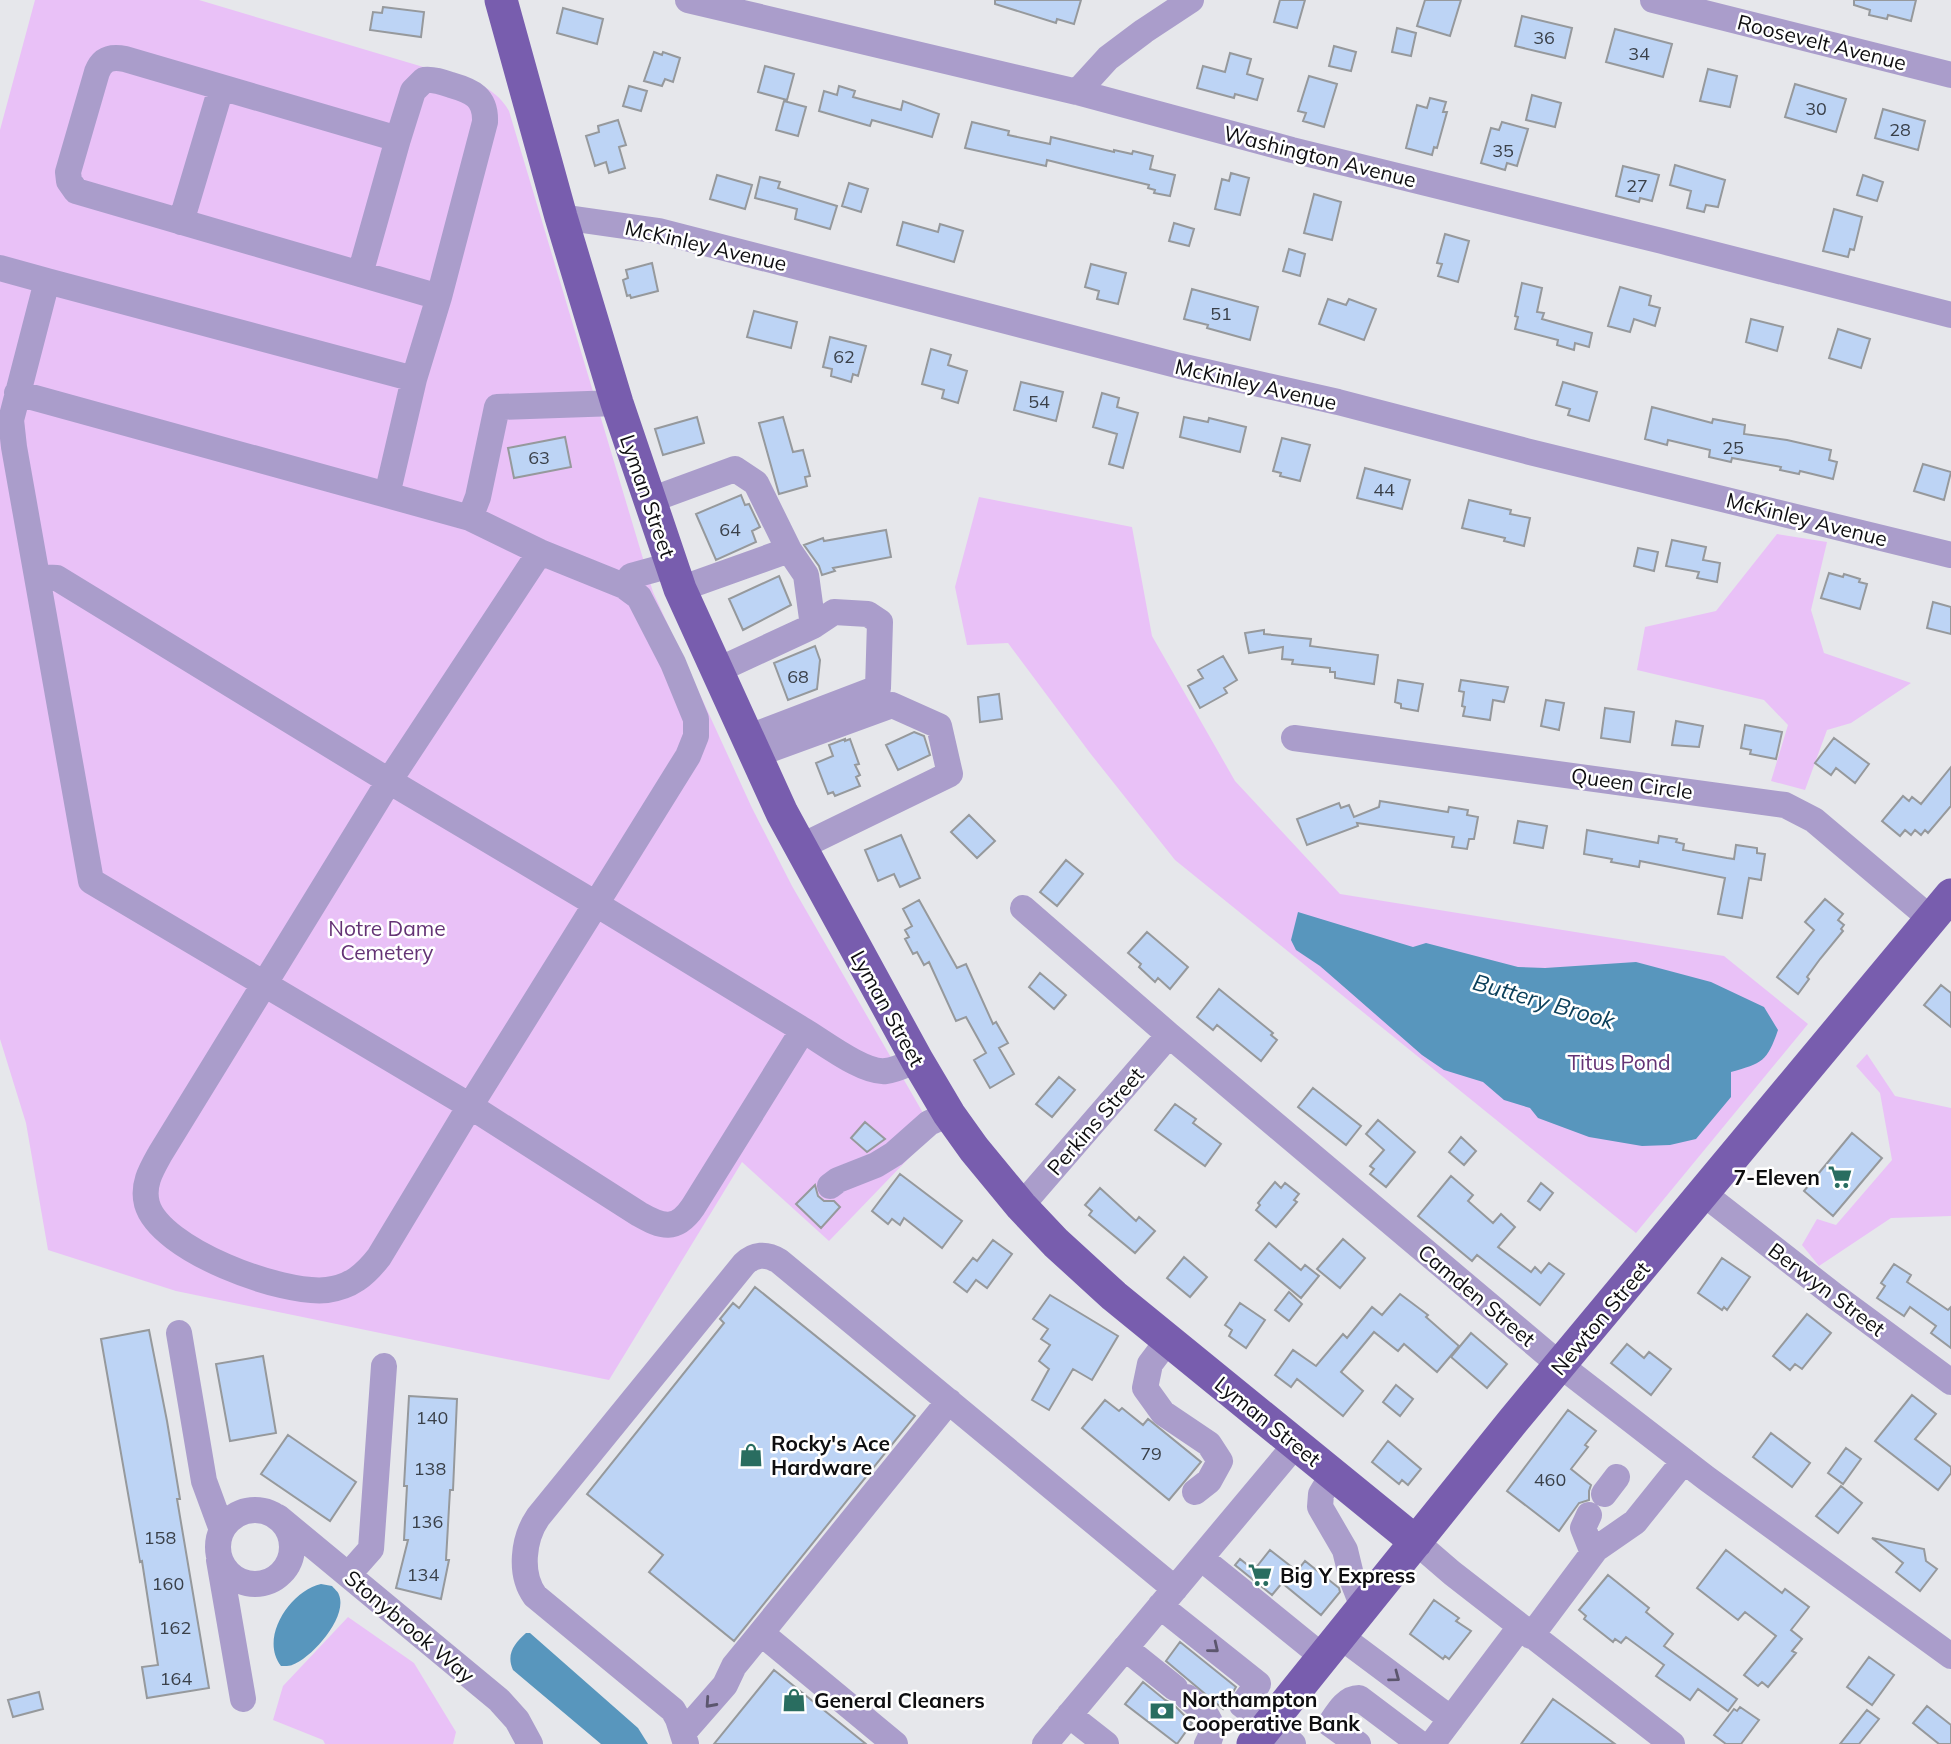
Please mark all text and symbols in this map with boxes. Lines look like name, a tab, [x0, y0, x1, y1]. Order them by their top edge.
street label: Roosevelt Avenue	[1735, 8, 1909, 76]
house number: 36	[1533, 26, 1555, 49]
house number: 34	[1628, 42, 1650, 65]
house number: 30	[1805, 97, 1827, 120]
house number: 28	[1889, 118, 1911, 141]
street label: Washington Avenue	[1221, 119, 1419, 193]
house number: 35	[1492, 139, 1514, 162]
house number: 27	[1626, 174, 1648, 197]
street label: McKinley Avenue	[623, 214, 789, 276]
house number: 51	[1210, 302, 1232, 325]
house number: 62	[833, 345, 855, 368]
street label: McKinley Avenue	[1173, 353, 1339, 415]
house number: 54	[1028, 390, 1050, 413]
street label: Lyman Street	[615, 431, 681, 561]
house number: 25	[1722, 436, 1744, 459]
house number: 63	[528, 446, 550, 469]
house number: 44	[1373, 478, 1395, 501]
street label: McKinley Avenue	[1724, 486, 1890, 552]
house number: 64	[719, 518, 741, 541]
house number: 68	[787, 665, 809, 688]
street label: Queen Circle	[1569, 762, 1695, 804]
park label: Notre Dame Cemetery	[328, 915, 446, 965]
street label: Lyman Street	[845, 945, 931, 1071]
water label: Buttery Brook	[1470, 967, 1619, 1035]
park label: Titus Pond	[1567, 1049, 1671, 1075]
street label: Perkins Street	[1041, 1062, 1149, 1180]
supermarket icon: 7-Eleven	[1826, 1163, 1854, 1191]
place label: 7-Eleven	[1734, 1164, 1820, 1190]
street label: Berwyn Street	[1763, 1237, 1891, 1341]
street label: Camden Street	[1413, 1238, 1541, 1352]
street label: Newton Street	[1545, 1256, 1655, 1380]
street label: Lyman Street	[1210, 1370, 1326, 1472]
house number: 140	[416, 1406, 448, 1429]
place label: Rocky's Ace Hardware	[771, 1430, 890, 1480]
shop icon: Rocky's Ace Hardware	[737, 1441, 765, 1469]
house number: 79	[1140, 1442, 1162, 1465]
house number: 138	[414, 1457, 446, 1480]
house number: 460	[1534, 1468, 1566, 1491]
house number: 136	[411, 1510, 443, 1533]
house number: 158	[144, 1526, 176, 1549]
supermarket icon: Big Y Express	[1246, 1561, 1274, 1589]
place label: Big Y Express	[1280, 1562, 1415, 1588]
house number: 134	[407, 1563, 439, 1586]
street label: Stonybrook Way	[340, 1564, 480, 1688]
house number: 160	[152, 1572, 184, 1595]
house number: 162	[159, 1616, 191, 1639]
one-way arrow	[1206, 1640, 1219, 1652]
house number: 164	[160, 1667, 192, 1690]
one-way arrow	[1387, 1669, 1399, 1681]
shop icon: General Cleaners	[780, 1686, 808, 1714]
place label: Northampton Cooperative Bank	[1182, 1686, 1360, 1736]
place label: General Cleaners	[814, 1687, 985, 1713]
one-way arrow	[706, 1694, 718, 1707]
bank icon: Northampton Cooperative Bank	[1148, 1697, 1176, 1725]

